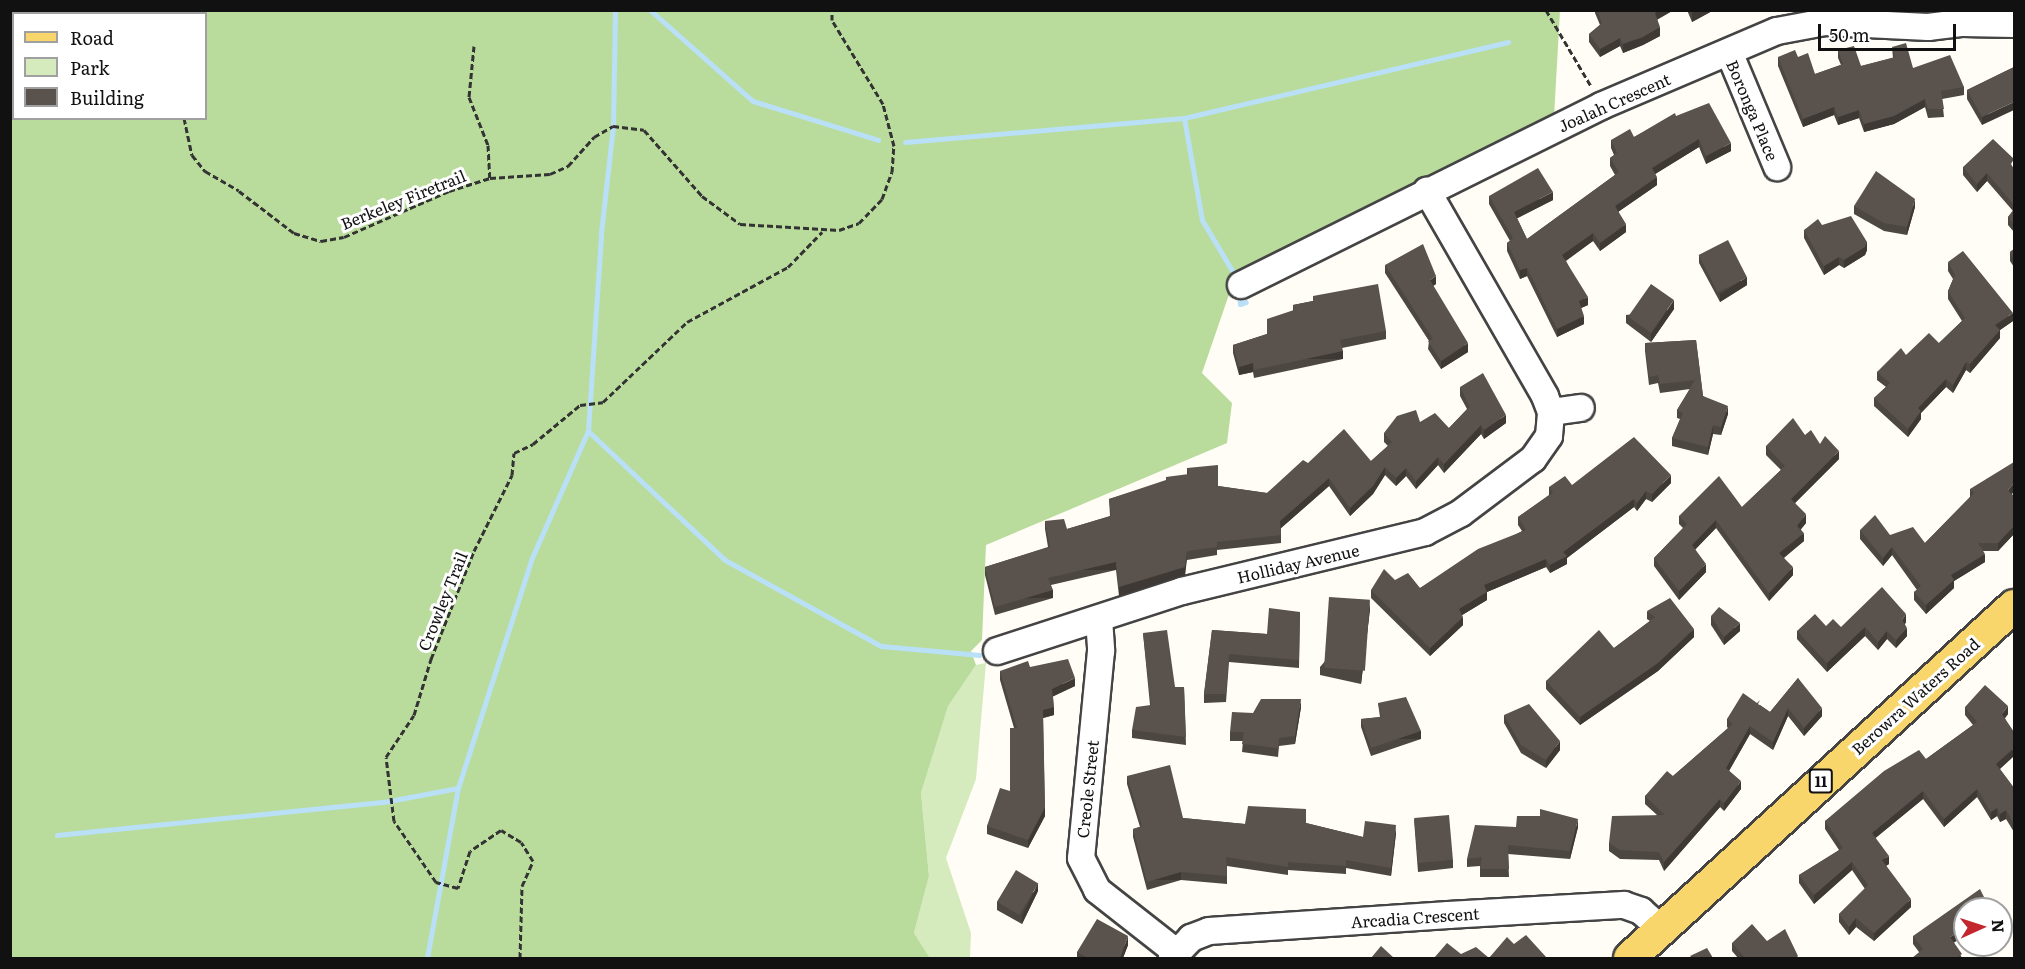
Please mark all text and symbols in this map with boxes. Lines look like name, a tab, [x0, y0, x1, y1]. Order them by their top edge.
legend	[12, 12, 207, 120]
scale bar	[1821, 12, 1959, 50]
text: 50 m	[1829, 21, 1870, 48]
text: Road	[70, 24, 114, 51]
text: Park	[70, 54, 109, 81]
street label: Boronga Place	[1723, 57, 1783, 163]
street label: Joalah Crescent	[1555, 69, 1673, 135]
text: Building	[70, 84, 144, 111]
street label: Berkeley Firetrail	[338, 165, 468, 233]
street label: Holliday Avenue	[1235, 540, 1361, 586]
street label: Crowley Trail	[413, 549, 471, 653]
street label: Berowra Waters Road	[1847, 634, 1983, 758]
street label: Creole Street	[1072, 739, 1102, 839]
road number: 11	[1808, 769, 1834, 793]
north arrow	[1953, 897, 2013, 957]
street label: Arcadia Crescent	[1350, 903, 1480, 931]
text: N	[1987, 919, 2011, 934]

